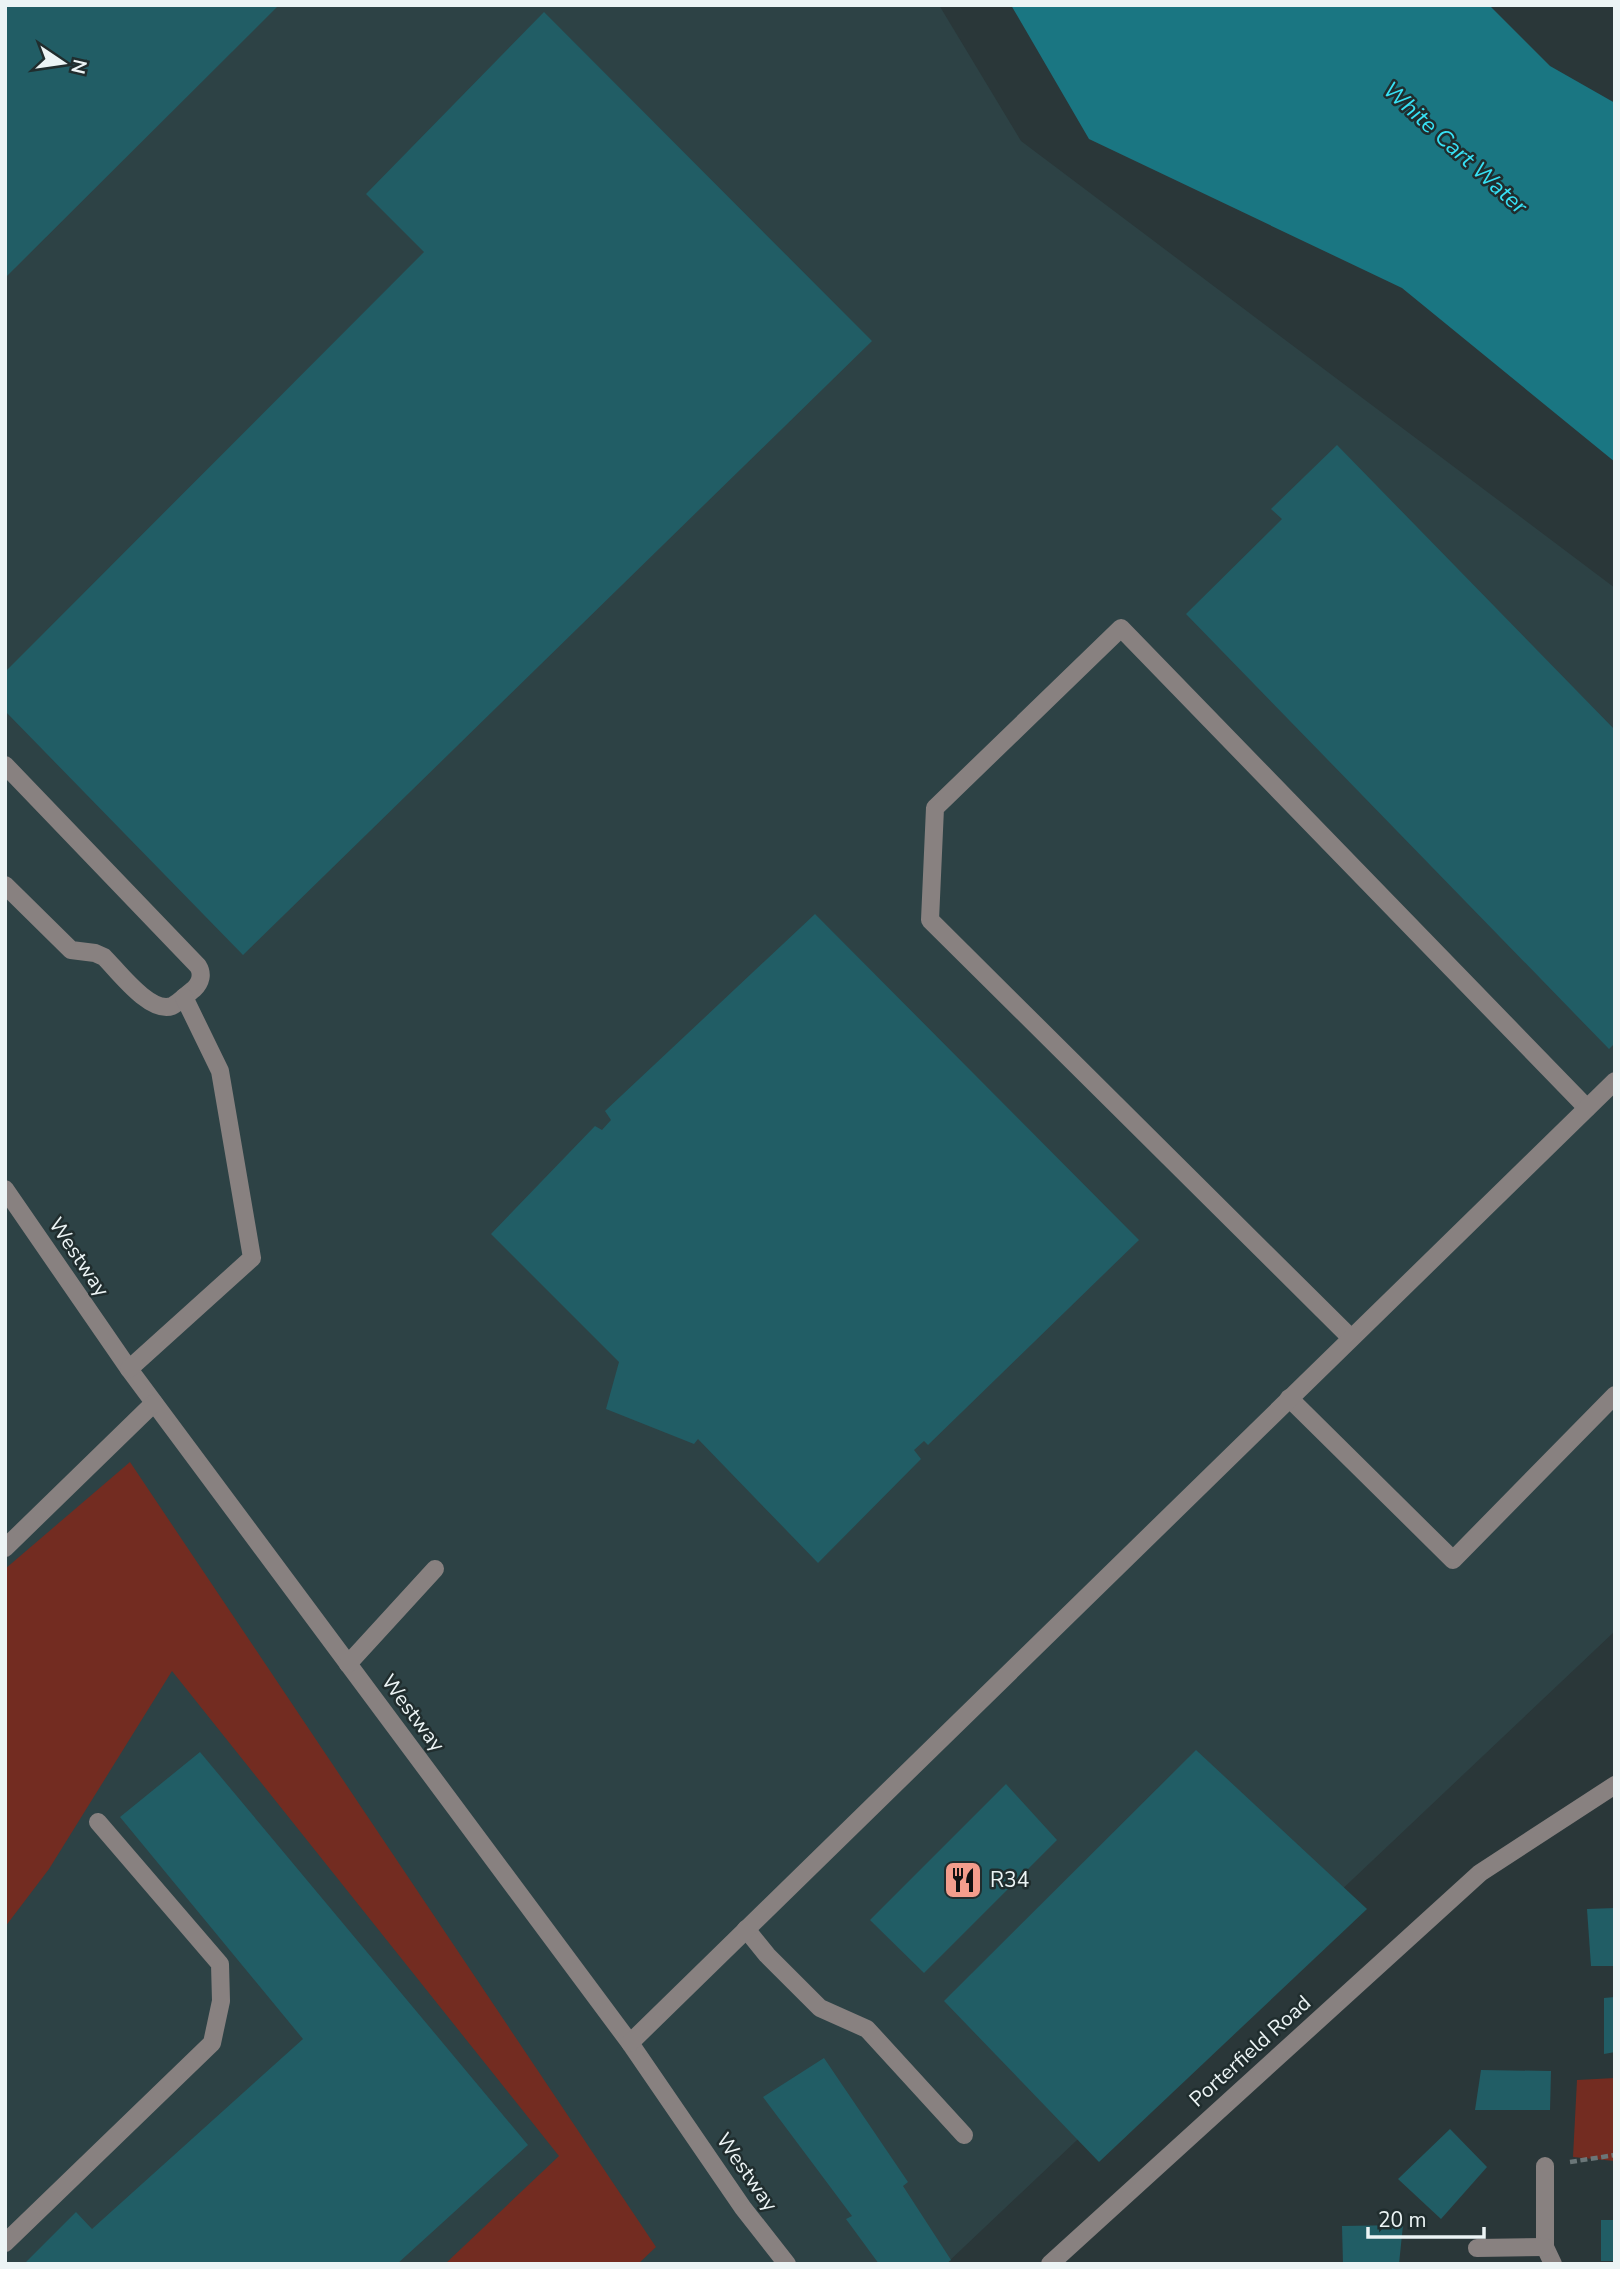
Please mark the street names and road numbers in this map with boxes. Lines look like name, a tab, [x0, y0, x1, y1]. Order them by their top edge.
street label: Westway	[42, 1212, 116, 1302]
street label: Westway	[375, 1669, 451, 1757]
street label: Porterfield Road	[1183, 1989, 1317, 2113]
street label: Westway	[710, 2127, 784, 2217]

